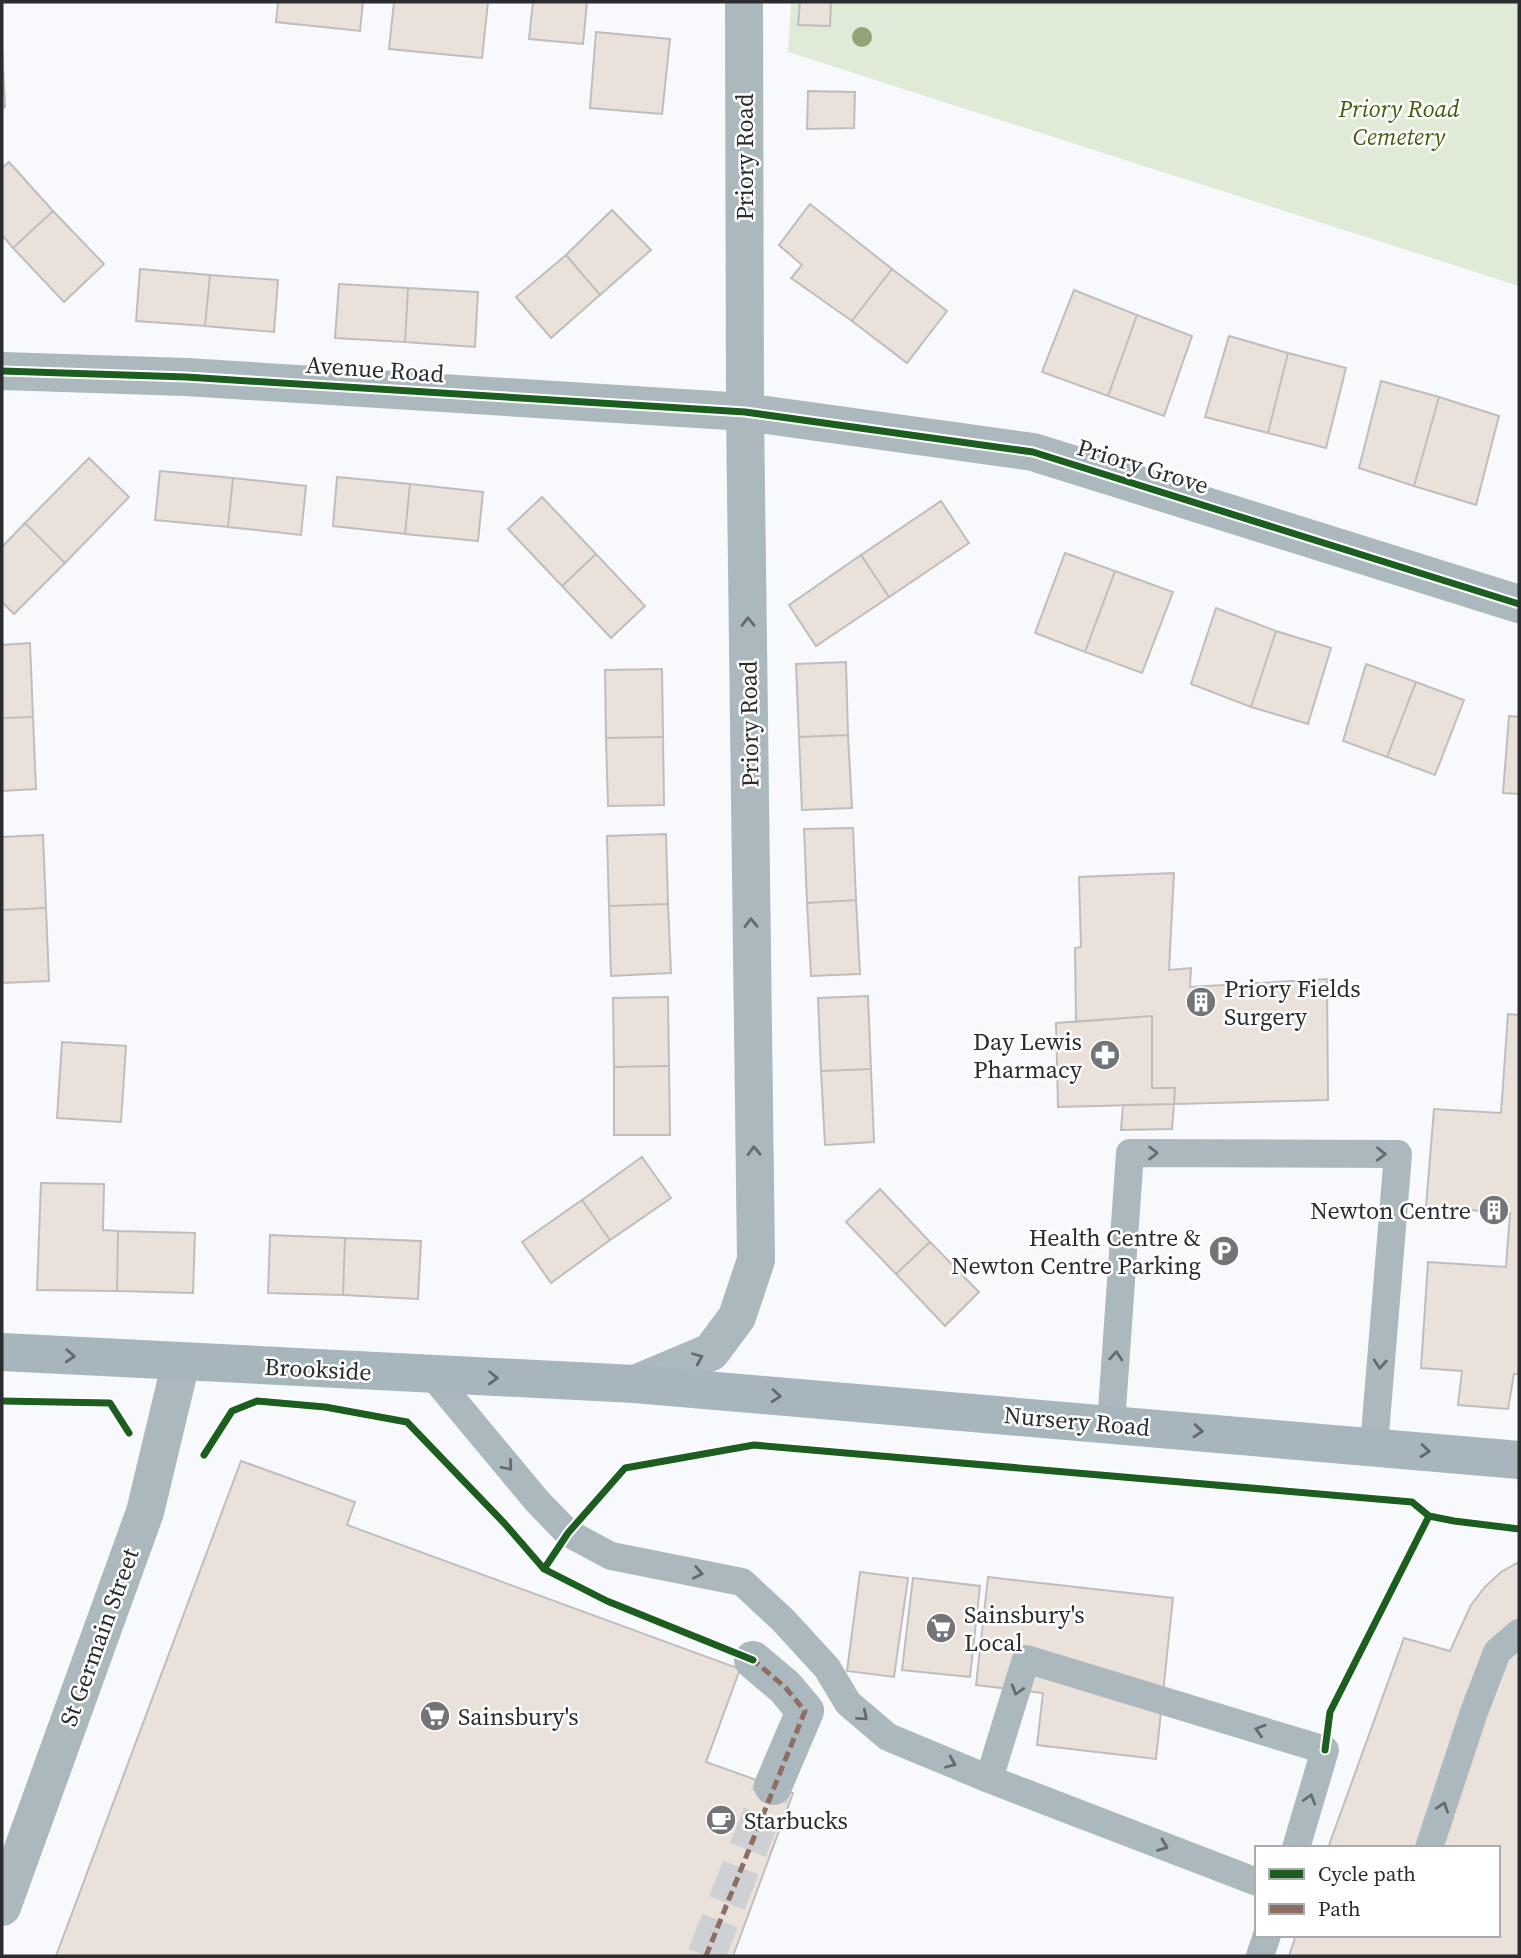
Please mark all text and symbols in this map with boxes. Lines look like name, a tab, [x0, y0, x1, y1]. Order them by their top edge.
park label: Priory Road Cemetery	[1337, 92, 1460, 153]
street label: Priory Road	[728, 93, 761, 221]
street label: Avenue Road	[305, 348, 446, 390]
street label: Priory Grove	[1073, 430, 1213, 502]
one-way arrow	[740, 617, 755, 628]
street label: Priory Road	[731, 660, 767, 788]
one-way arrow	[744, 918, 759, 929]
place label: Priory Fields Surgery	[1224, 972, 1361, 1033]
building icon: Priory Fields Surgery	[1184, 985, 1218, 1019]
place label: Day Lewis Pharmacy	[973, 1025, 1083, 1086]
pharmacy icon: Day Lewis Pharmacy	[1088, 1038, 1122, 1072]
one-way arrow	[746, 1145, 762, 1156]
one-way arrow	[1148, 1145, 1159, 1161]
one-way arrow	[1375, 1146, 1386, 1161]
building icon: Newton Centre	[1477, 1193, 1511, 1227]
place label: Newton Centre	[1310, 1194, 1471, 1227]
place label: Health Centre & Newton Centre Parking	[951, 1221, 1201, 1282]
parking icon: Health Centre & Newton Centre Parking	[1207, 1234, 1241, 1268]
one-way arrow	[65, 1348, 76, 1363]
street label: Brookside	[263, 1350, 373, 1388]
one-way arrow	[1108, 1350, 1123, 1361]
one-way arrow	[690, 1352, 703, 1366]
one-way arrow	[1373, 1359, 1388, 1370]
one-way arrow	[488, 1371, 499, 1386]
one-way arrow	[771, 1388, 782, 1403]
street label: Nursery Road	[1003, 1398, 1152, 1444]
one-way arrow	[1193, 1423, 1204, 1438]
one-way arrow	[1419, 1443, 1430, 1458]
one-way arrow	[500, 1457, 512, 1470]
street label: St Germain Street	[51, 1543, 147, 1731]
one-way arrow	[692, 1565, 704, 1580]
place label: Sainsbury's Local	[964, 1598, 1085, 1659]
supermarket icon: Sainsbury's Local	[924, 1611, 958, 1645]
one-way arrow	[1010, 1684, 1025, 1696]
supermarket icon: Sainsbury's	[418, 1699, 452, 1733]
place label: Sainsbury's	[458, 1700, 579, 1733]
one-way arrow	[855, 1708, 868, 1720]
one-way arrow	[1254, 1723, 1266, 1738]
one-way arrow	[944, 1755, 956, 1769]
one-way arrow	[1302, 1793, 1317, 1805]
one-way arrow	[1435, 1802, 1449, 1814]
cafe icon: Starbucks	[704, 1803, 738, 1837]
place label: Starbucks	[744, 1804, 848, 1837]
one-way arrow	[1156, 1837, 1168, 1851]
legend	[1255, 1846, 1500, 1937]
text: Cycle path	[1318, 1859, 1416, 1888]
text: Path	[1318, 1894, 1361, 1923]

